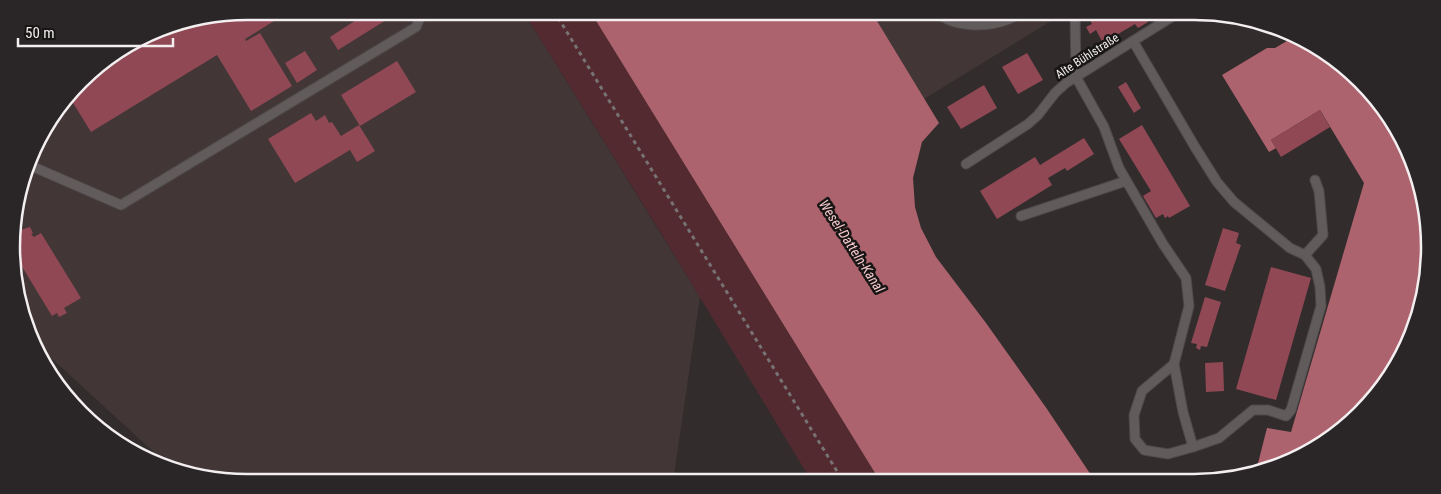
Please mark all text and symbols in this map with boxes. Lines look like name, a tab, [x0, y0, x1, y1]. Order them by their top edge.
scale bar	[18, 15, 172, 47]
text: 50 m	[25, 24, 55, 42]
street label: Alte Bühlstraße	[1053, 30, 1122, 82]
water label: Wesel-Datteln-Kanal	[816, 197, 888, 296]

